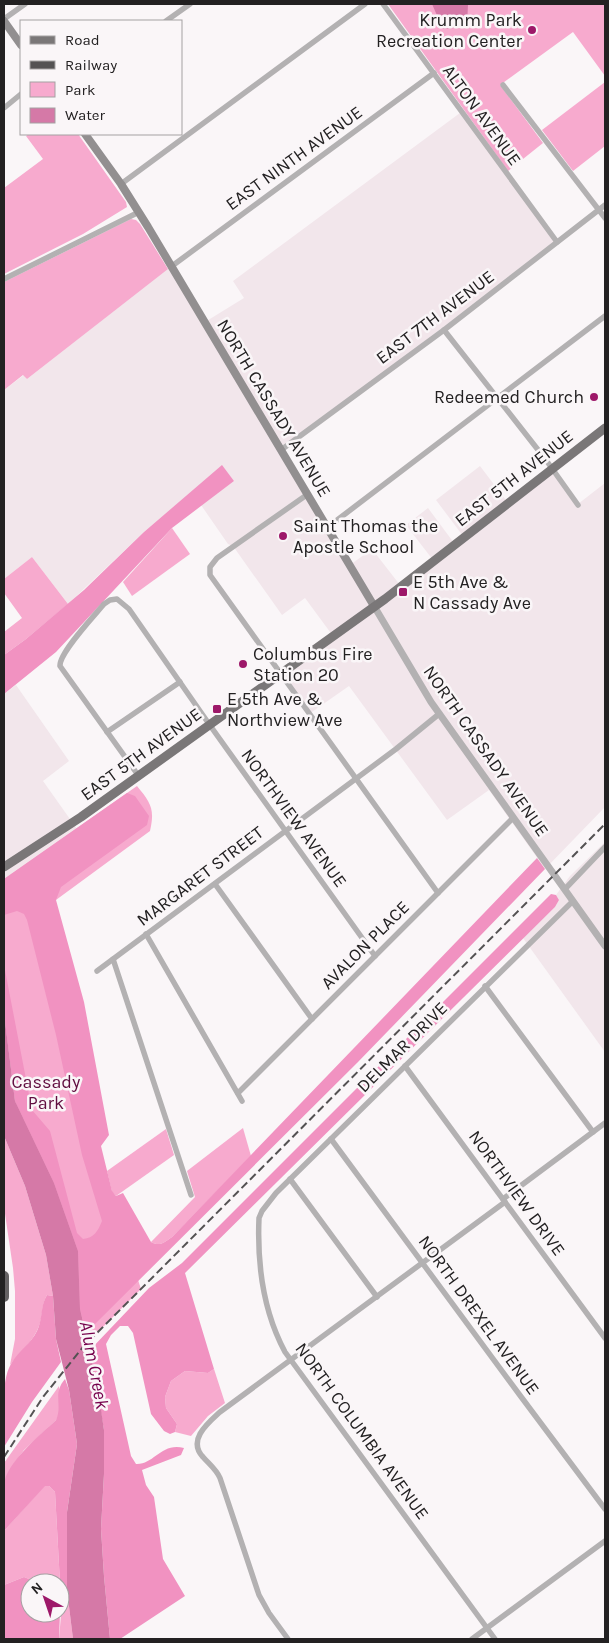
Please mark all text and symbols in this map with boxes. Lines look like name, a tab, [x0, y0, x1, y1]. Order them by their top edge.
place label: Krumm Park Recreation Center	[376, 9, 522, 52]
legend	[20, 20, 182, 135]
marker: Krumm Park Recreation Center	[526, 24, 538, 36]
text: Road	[65, 31, 100, 49]
text: Railway	[65, 56, 117, 74]
street label: ALTON AVENUE	[438, 60, 526, 170]
text: Park	[65, 81, 95, 99]
street label: EAST NINTH AVENUE	[221, 101, 367, 215]
text: Water	[65, 106, 106, 124]
street label: EAST 7TH AVENUE	[371, 265, 499, 369]
street label: NORTH CASSADY AVENUE	[212, 315, 336, 501]
place label: Redeemed Church	[434, 386, 584, 408]
marker: Redeemed Church	[588, 391, 600, 403]
street label: EAST 5TH AVENUE	[450, 425, 578, 531]
place label: Saint Thomas the Apostle School	[293, 515, 438, 558]
marker: Saint Thomas the Apostle School	[277, 530, 289, 542]
place label: E 5th Ave & N Cassady Ave	[413, 571, 531, 614]
marker: E 5th Ave & N Cassady Ave	[397, 586, 409, 598]
place label: Columbus Fire Station 20	[253, 643, 373, 686]
marker: Columbus Fire Station 20	[237, 658, 249, 670]
street label: NORTH CASSADY AVENUE	[419, 661, 553, 841]
place label: E 5th Ave & Northview Ave	[227, 688, 343, 731]
street label: EAST 5TH AVENUE	[76, 703, 206, 805]
marker: E 5th Ave & Northview Ave	[211, 703, 223, 715]
street label: NORTHVIEW AVENUE	[236, 744, 352, 892]
street label: MARGARET STREET	[132, 821, 268, 931]
street label: AVALON PLACE	[316, 896, 414, 994]
street label: DELMAR DRIVE	[352, 997, 452, 1097]
park label: Cassady Park	[12, 1071, 81, 1114]
street label: NORTHVIEW DRIVE	[464, 1126, 570, 1260]
street label: NORTH DREXEL AVENUE	[414, 1231, 544, 1399]
water label: Alum Creek	[75, 1319, 113, 1411]
street label: NORTH COLUMBIA AVENUE	[290, 1338, 434, 1524]
north arrow	[20, 1573, 70, 1623]
text: N	[28, 1579, 46, 1598]

